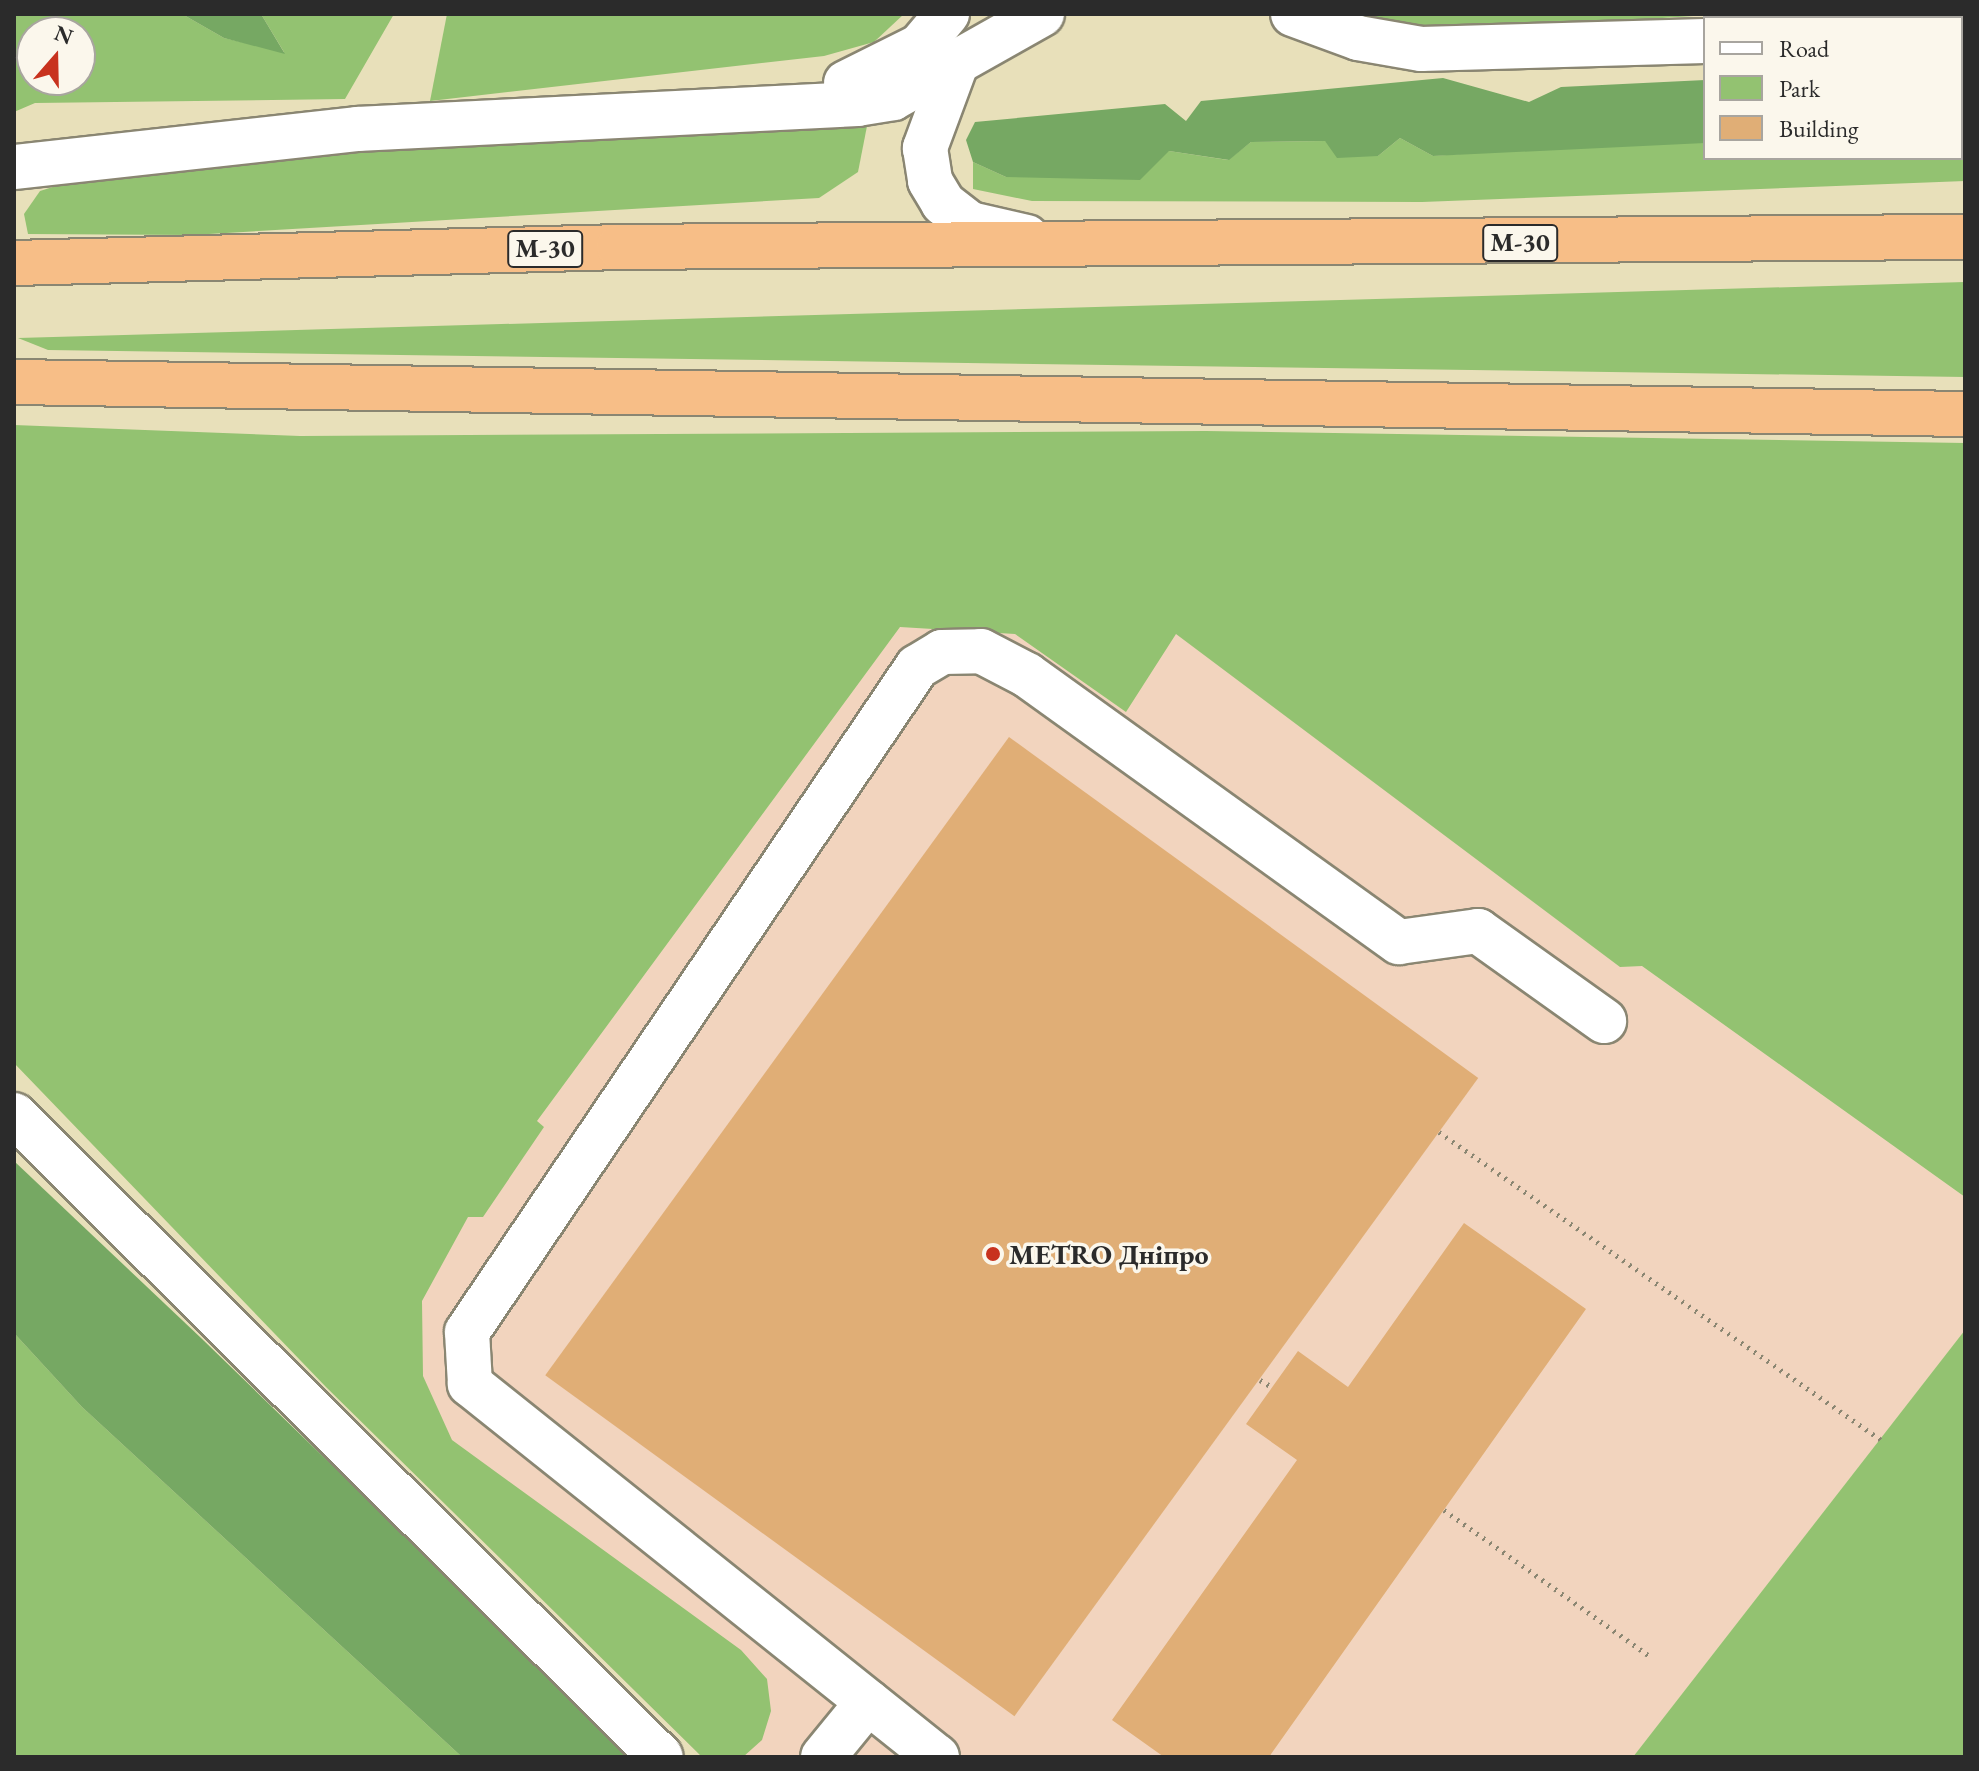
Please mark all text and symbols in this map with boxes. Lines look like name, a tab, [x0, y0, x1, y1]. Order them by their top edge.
north arrow	[16, 16, 96, 96]
legend	[1703, 16, 1963, 160]
text: N	[50, 18, 77, 52]
text: Road	[1779, 33, 1829, 64]
text: Park	[1779, 73, 1820, 104]
text: Building	[1779, 113, 1859, 144]
road number: М-30	[1482, 221, 1558, 265]
road number: М-30	[507, 227, 583, 271]
place label: METRO Дніпро	[1009, 1237, 1208, 1271]
marker: METRO Дніпро	[984, 1245, 1002, 1263]

